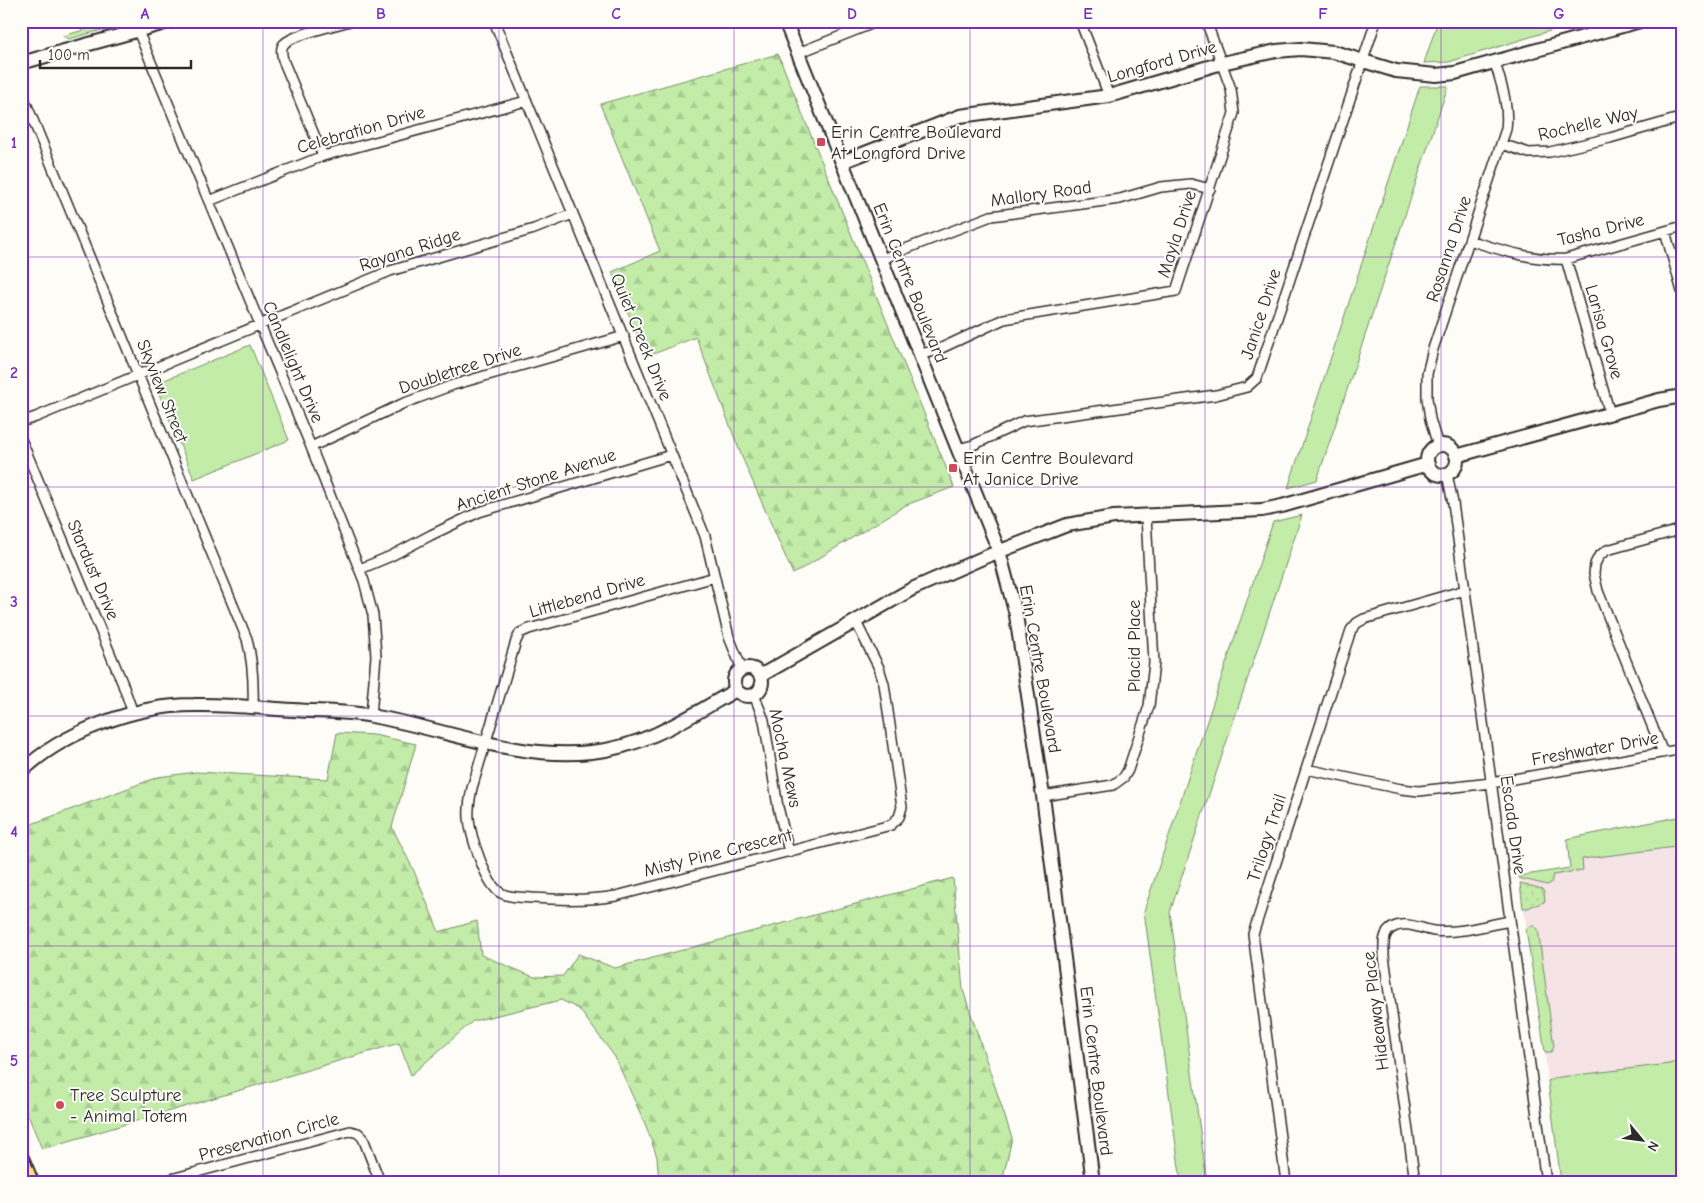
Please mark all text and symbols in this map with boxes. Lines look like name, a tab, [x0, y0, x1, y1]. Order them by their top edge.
text: A	[141, 5, 150, 23]
text: B	[376, 5, 386, 23]
text: C	[611, 5, 621, 23]
text: D	[847, 5, 857, 23]
text: E	[1083, 5, 1093, 23]
text: F	[1318, 5, 1328, 23]
text: G	[1553, 5, 1565, 23]
street label: Longford Drive	[1105, 36, 1219, 88]
scale bar	[40, 38, 191, 70]
text: 100 m	[48, 46, 90, 64]
street label: Celebration Drive	[295, 102, 427, 158]
street label: Rochelle Way	[1536, 102, 1641, 146]
place label: Erin Centre Boulevard At Longford Drive	[831, 122, 1002, 164]
text: 1	[11, 134, 17, 152]
marker: Erin Centre Boulevard At Longford Drive	[815, 136, 827, 148]
street label: Mallory Road	[989, 177, 1093, 211]
street label: Mayla Drive	[1153, 188, 1201, 280]
street label: Rosanna Drive	[1422, 193, 1476, 305]
street label: Erin Centre Boulevard	[868, 200, 952, 366]
street label: Tasha Drive	[1556, 209, 1646, 251]
street label: Rayana Ridge	[357, 224, 463, 276]
street label: Janice Drive	[1236, 266, 1286, 362]
street label: Quiet Creek Drive	[606, 270, 676, 404]
street label: Larisa Grove	[1581, 282, 1627, 382]
street label: Candlelight Drive	[258, 298, 328, 426]
street label: Skyview Street	[132, 336, 193, 446]
street label: Doubletree Drive	[396, 339, 524, 399]
text: 2	[10, 364, 18, 382]
street label: Ancient Stone Avenue	[453, 444, 619, 516]
place label: Erin Centre Boulevard At Janice Drive	[963, 448, 1134, 490]
marker: Erin Centre Boulevard At Janice Drive	[947, 462, 959, 474]
street label: Stardust Drive	[63, 517, 123, 623]
street label: Littlebend Drive	[527, 569, 647, 623]
street label: Erin Centre Boulevard	[1015, 583, 1065, 755]
text: 3	[10, 593, 18, 611]
street label: Placid Place	[1124, 600, 1145, 692]
street label: Mocha Mews	[764, 707, 806, 809]
street label: Freshwater Drive	[1530, 727, 1660, 771]
street label: Escada Drive	[1496, 774, 1530, 876]
street label: Trilogy Trail	[1243, 791, 1291, 885]
text: 4	[10, 823, 18, 841]
street label: Misty Pine Crescent	[642, 824, 795, 882]
street label: Hideaway Place	[1358, 950, 1394, 1072]
street label: Erin Centre Boulevard	[1075, 985, 1117, 1157]
text: 5	[10, 1052, 18, 1070]
place label: Tree Sculpture - Animal Totem	[70, 1085, 188, 1127]
marker: Tree Sculpture - Animal Totem	[54, 1099, 66, 1111]
street label: Preservation Circle	[197, 1108, 341, 1166]
north arrow	[1616, 1116, 1666, 1166]
text: N	[1643, 1138, 1663, 1154]

